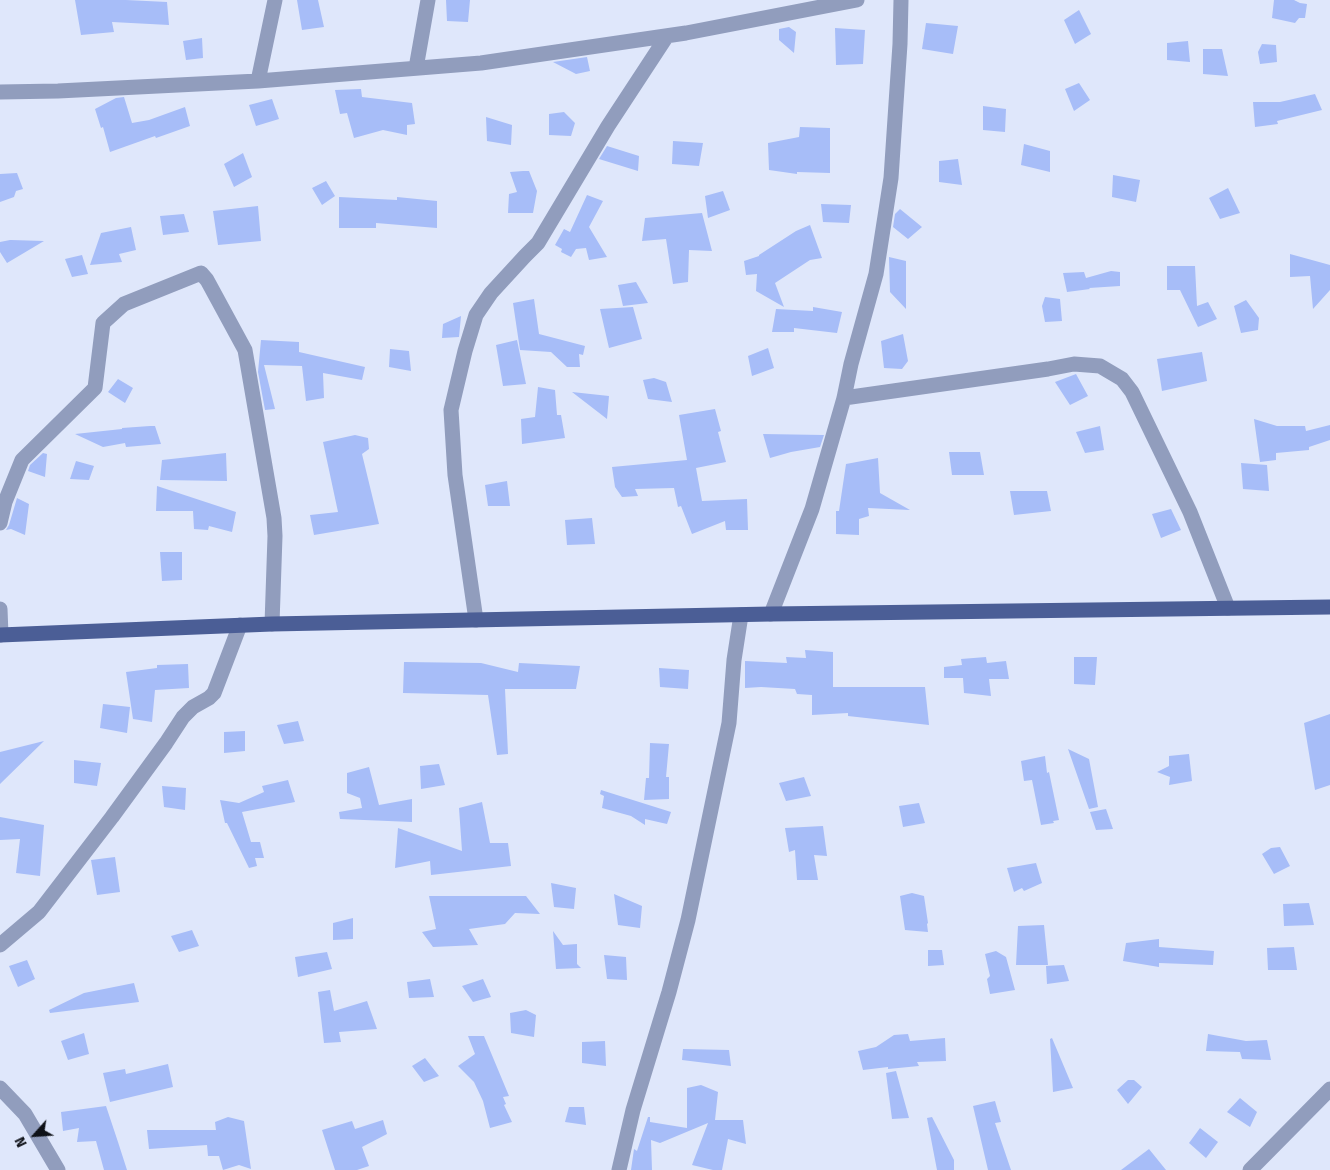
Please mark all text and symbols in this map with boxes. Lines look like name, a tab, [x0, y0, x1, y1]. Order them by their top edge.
north arrow	[10, 1110, 60, 1160]
text: N	[11, 1134, 31, 1150]

